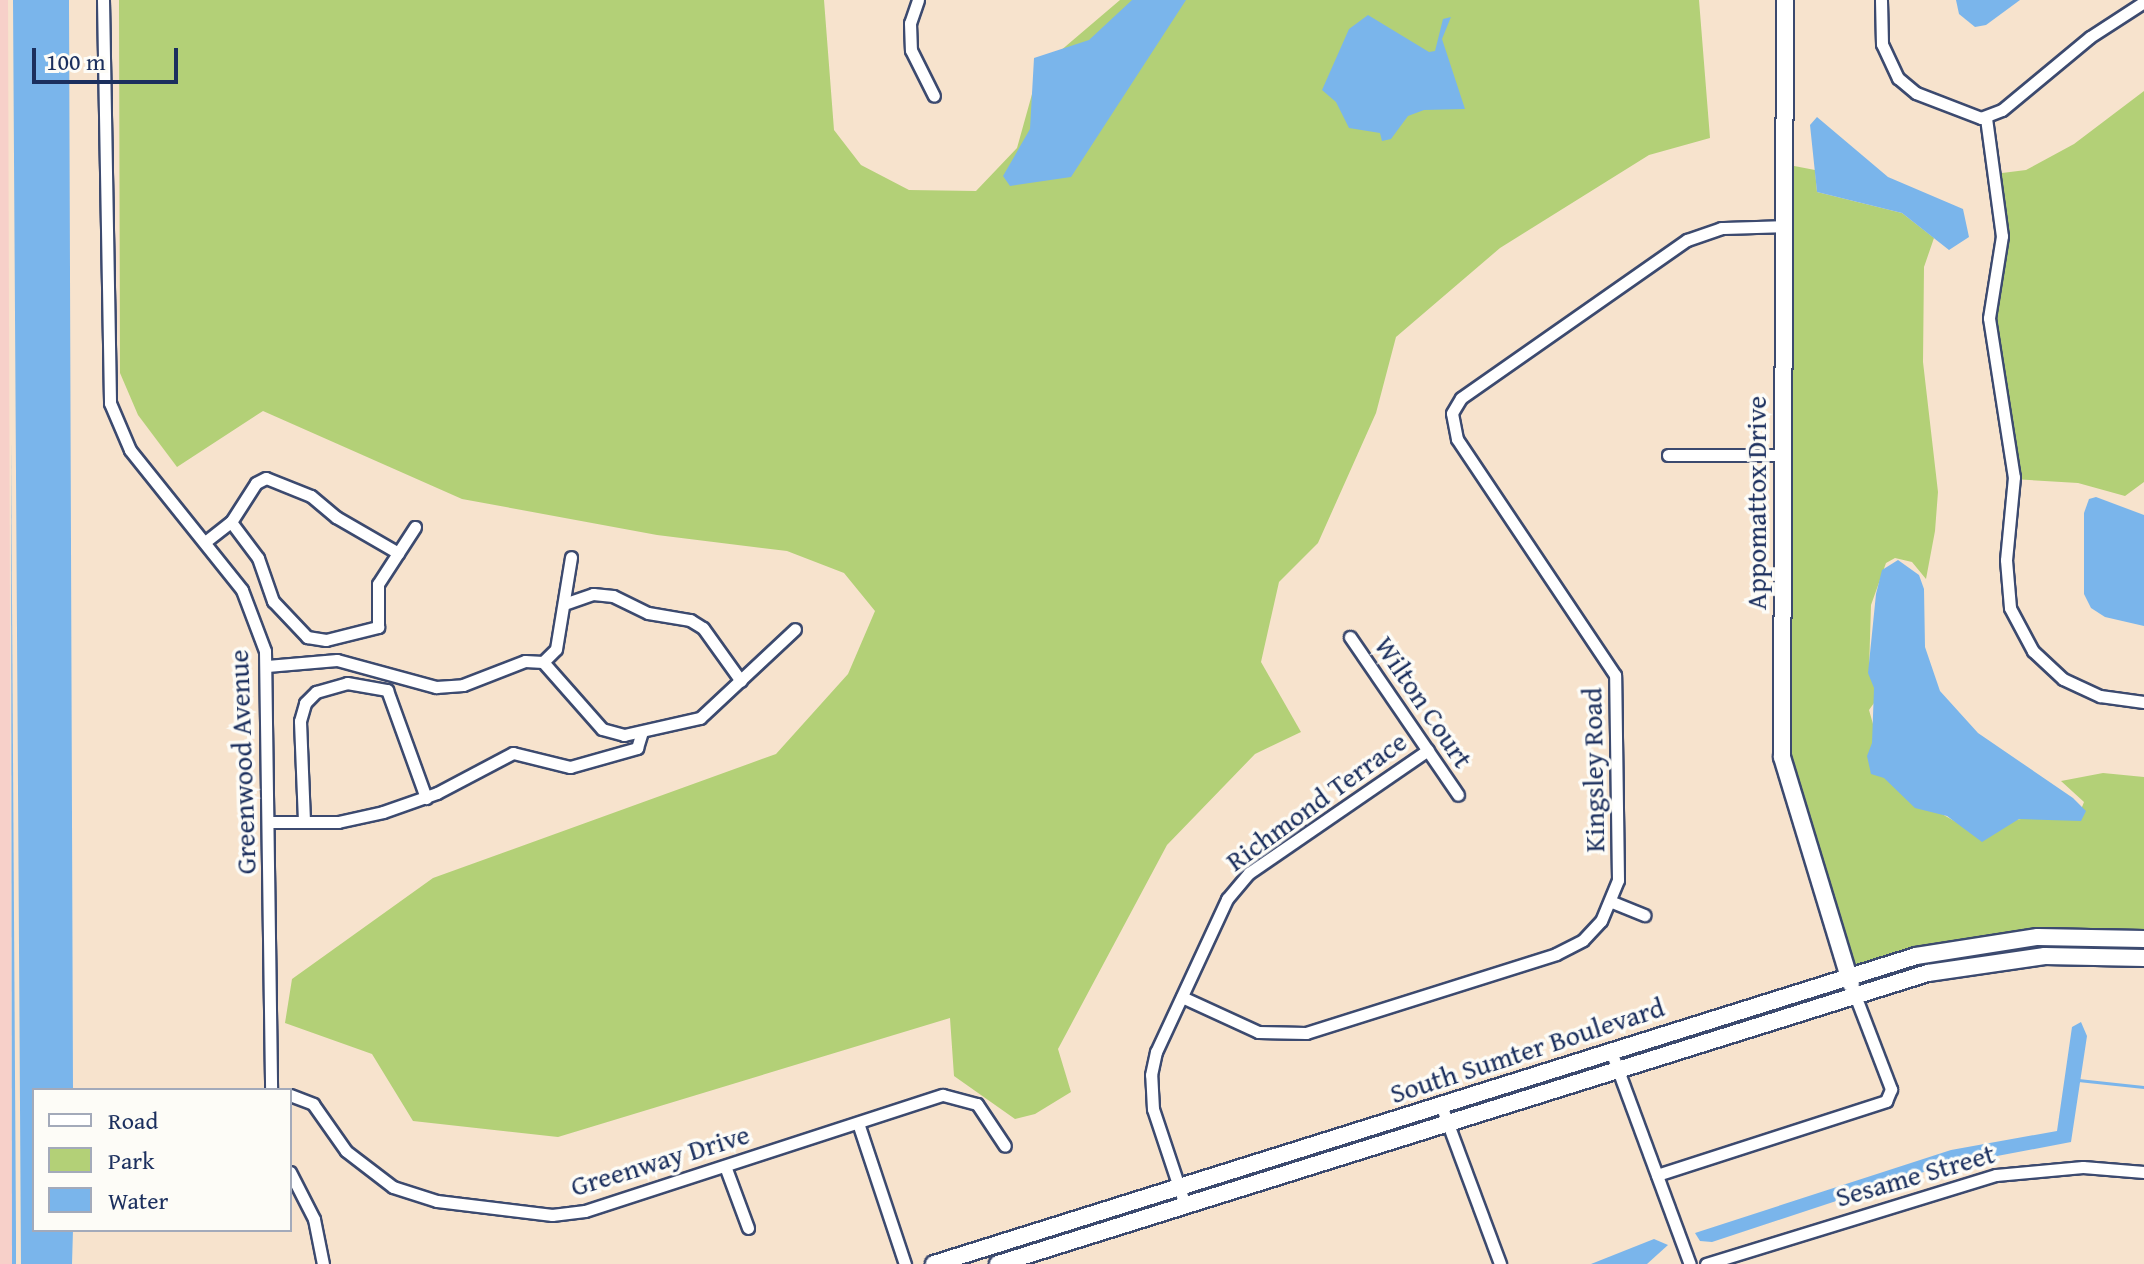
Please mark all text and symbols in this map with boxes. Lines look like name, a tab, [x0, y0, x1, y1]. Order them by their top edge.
scale bar	[36, 32, 182, 82]
text: 100 m	[46, 44, 106, 79]
street label: Appomattox Drive	[1739, 396, 1773, 610]
street label: Wilton Court	[1368, 630, 1480, 774]
street label: Greenwood Avenue	[221, 649, 263, 875]
street label: Kingsley Road	[1575, 687, 1611, 853]
street label: Richmond Terrace	[1219, 724, 1413, 878]
street label: South Sumter Boulevard	[1386, 990, 1668, 1110]
legend	[32, 1088, 292, 1232]
text: Road	[108, 1103, 158, 1138]
street label: Greenway Drive	[567, 1117, 753, 1203]
street label: Sesame Street	[1831, 1136, 1999, 1214]
text: Park	[108, 1143, 154, 1178]
text: Water	[108, 1183, 168, 1218]

